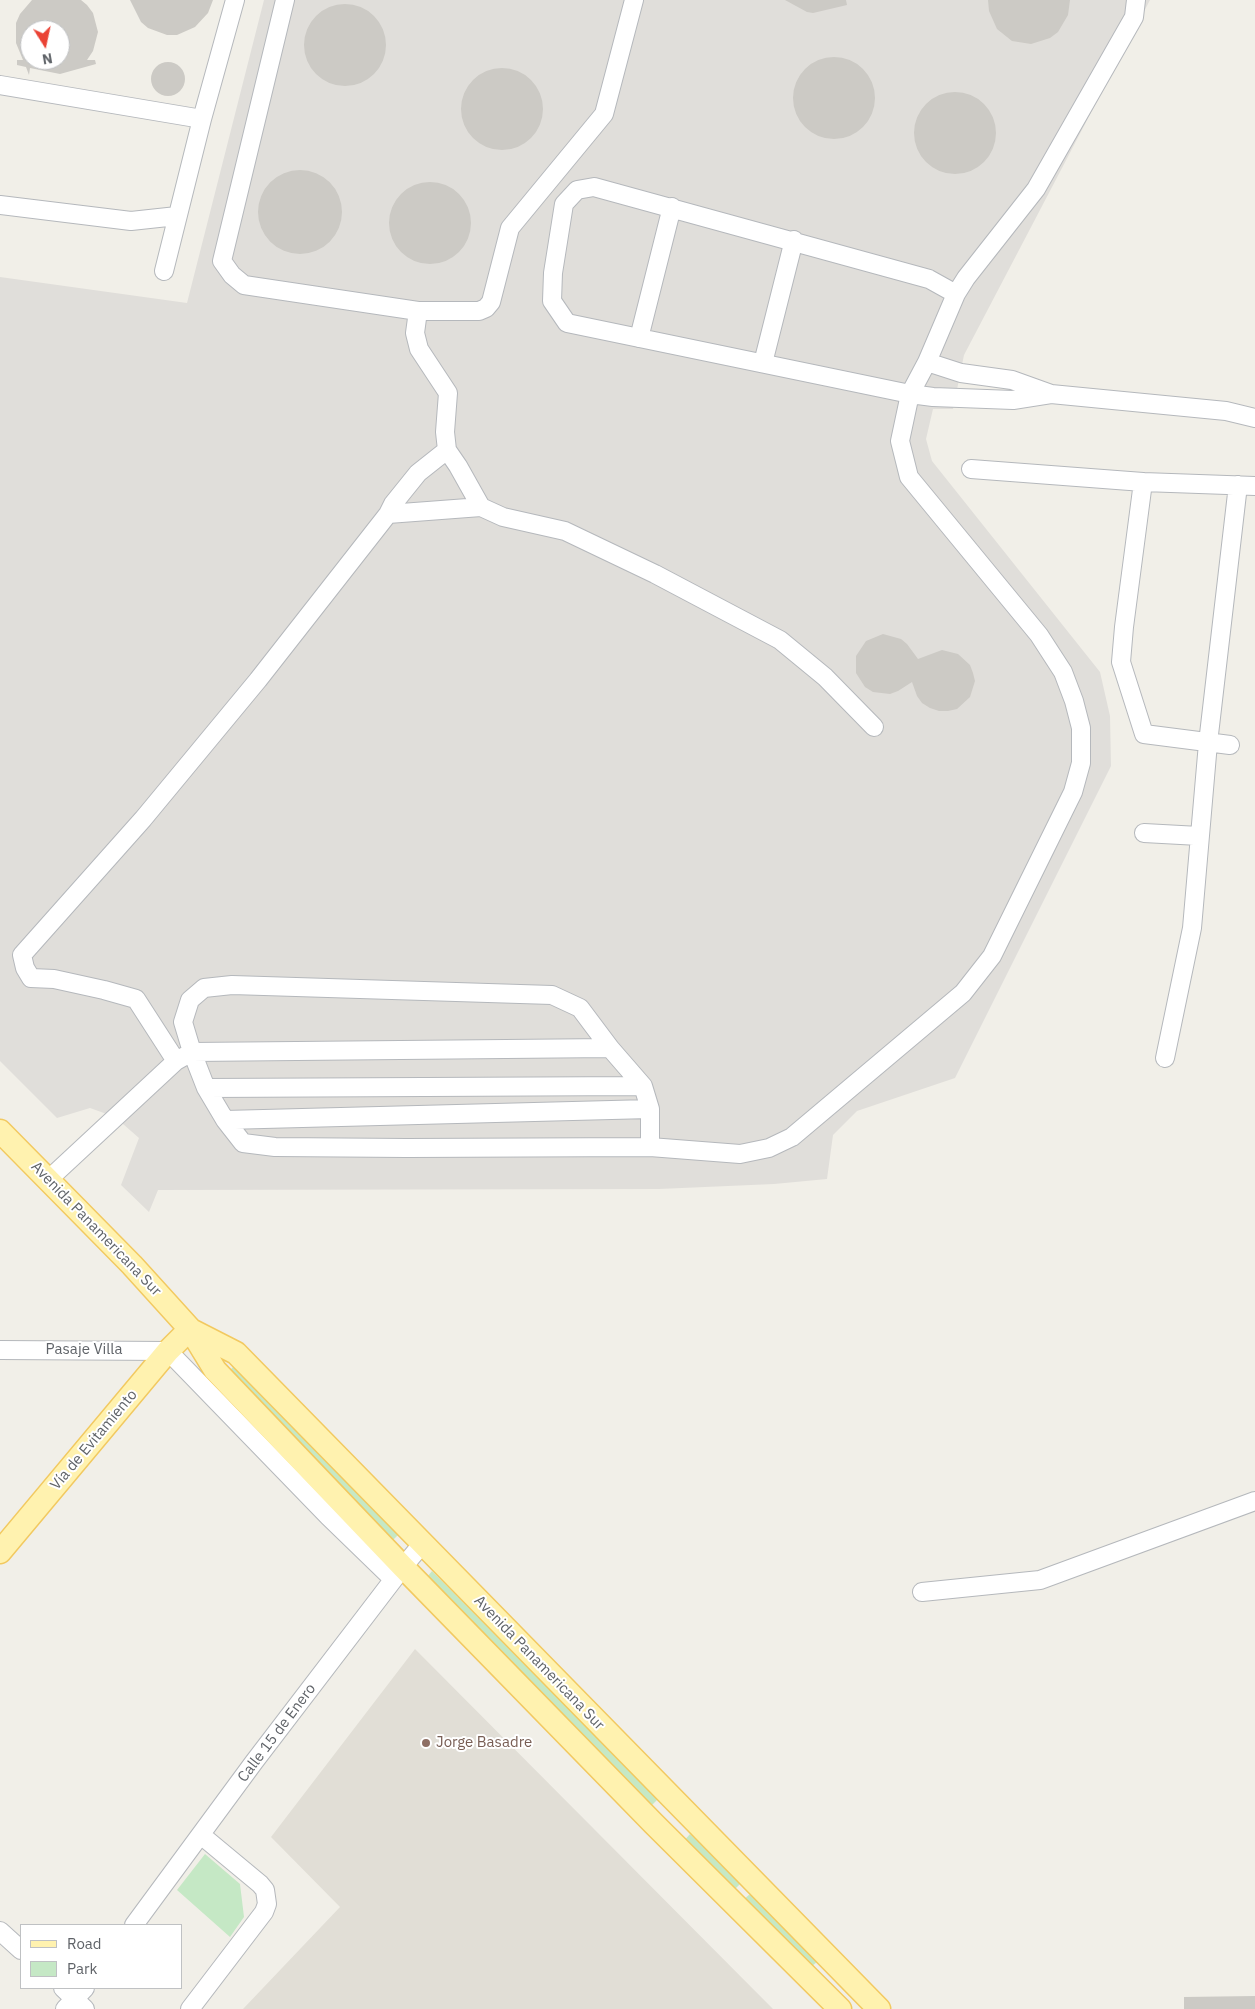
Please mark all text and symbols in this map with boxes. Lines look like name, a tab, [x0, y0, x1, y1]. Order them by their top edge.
north arrow	[20, 20, 70, 70]
text: N	[41, 49, 54, 69]
street label: Avenida Panamericana Sur	[27, 1158, 165, 1300]
street label: Pasaje Villa	[46, 1341, 122, 1359]
street label: Vía de Evitamiento	[47, 1386, 141, 1494]
street label: Avenida Panamericana Sur	[470, 1592, 608, 1734]
street label: Calle 15 de Enero	[234, 1680, 320, 1786]
place label: Jorge Basadre	[436, 1734, 532, 1752]
marker: Jorge Basadre	[420, 1737, 432, 1749]
legend	[20, 1924, 182, 1989]
text: Road	[67, 1934, 102, 1953]
text: Park	[67, 1959, 97, 1978]

